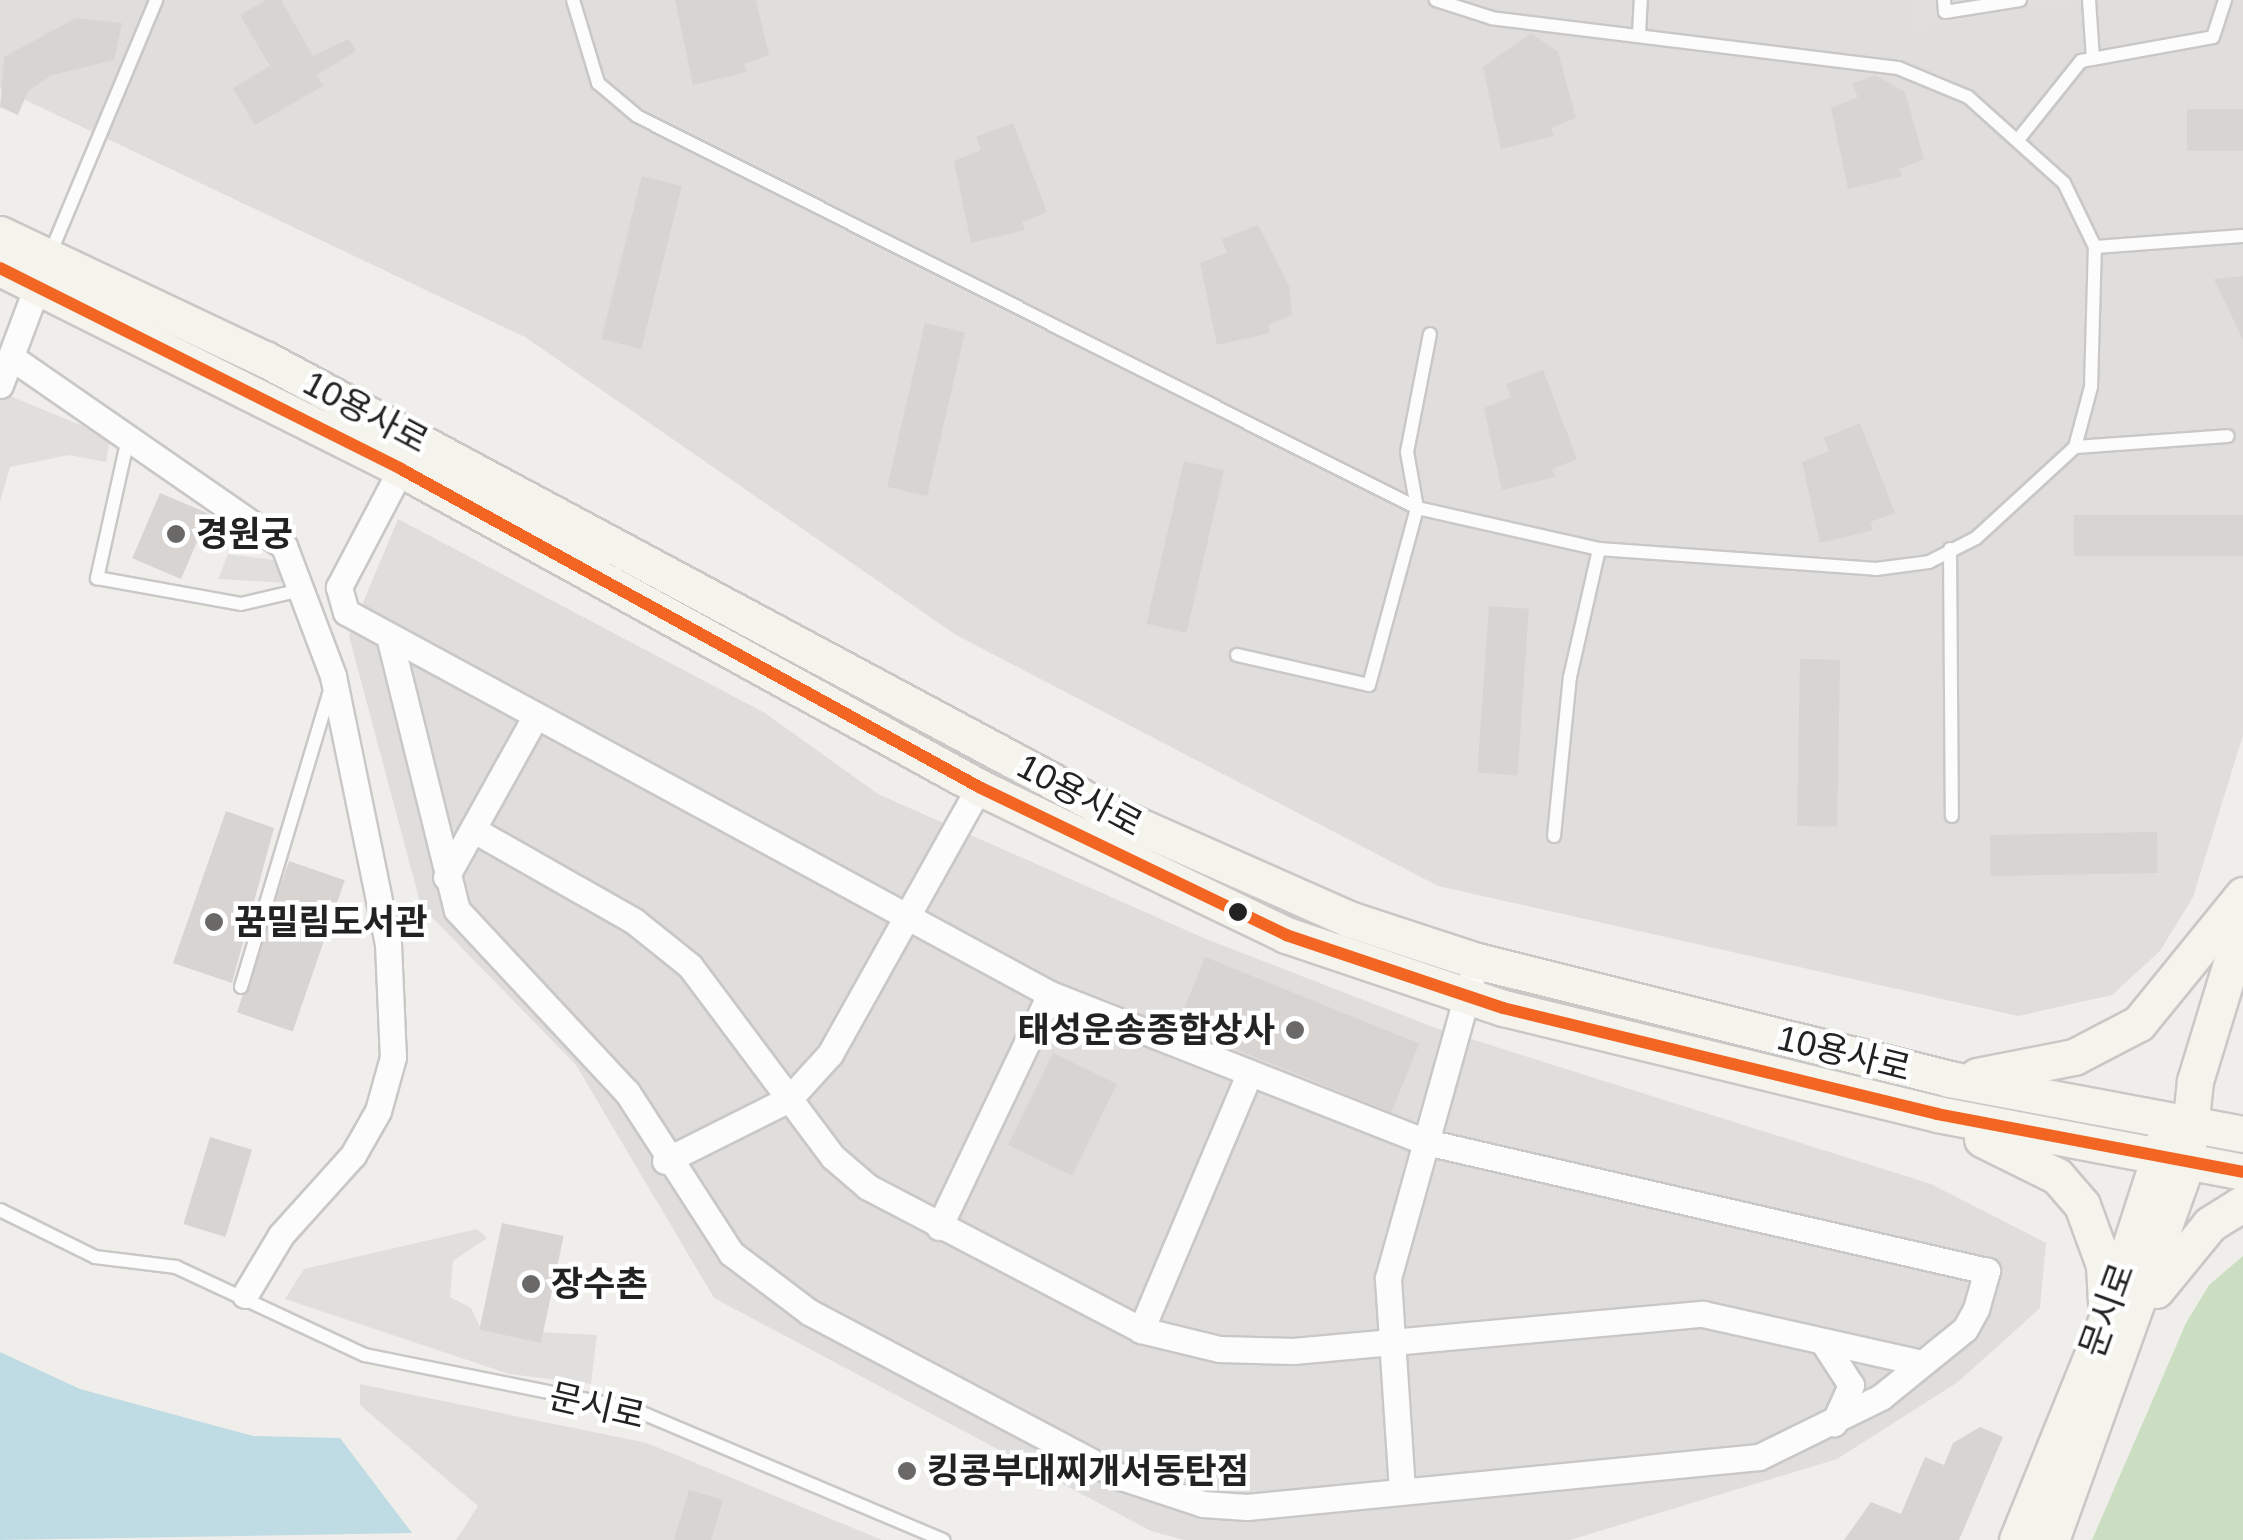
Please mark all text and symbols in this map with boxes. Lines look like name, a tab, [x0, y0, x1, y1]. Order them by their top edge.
street label: 10용사로	[296, 362, 436, 462]
place label: 경원궁	[196, 513, 293, 555]
marker: 경원궁	[165, 523, 187, 545]
street label: 10용사로	[1010, 745, 1150, 845]
place label: 꿈밀림도서관	[234, 901, 427, 943]
unlabelled marker	[1228, 902, 1248, 922]
marker: 꿈밀림도서관	[203, 911, 225, 933]
place label: 태성운송종합상사	[1017, 1009, 1275, 1051]
street label: 10용사로	[1773, 1016, 1915, 1090]
marker: 태성운송종합상사	[1284, 1019, 1306, 1041]
street label: 문시로	[2071, 1257, 2143, 1363]
place label: 장수촌	[551, 1263, 648, 1305]
marker: 장수촌	[520, 1273, 542, 1295]
street label: 문시로	[545, 1375, 649, 1437]
place label: 킹콩부대찌개서동탄점	[927, 1450, 1249, 1492]
marker: 킹콩부대찌개서동탄점	[896, 1460, 918, 1482]

